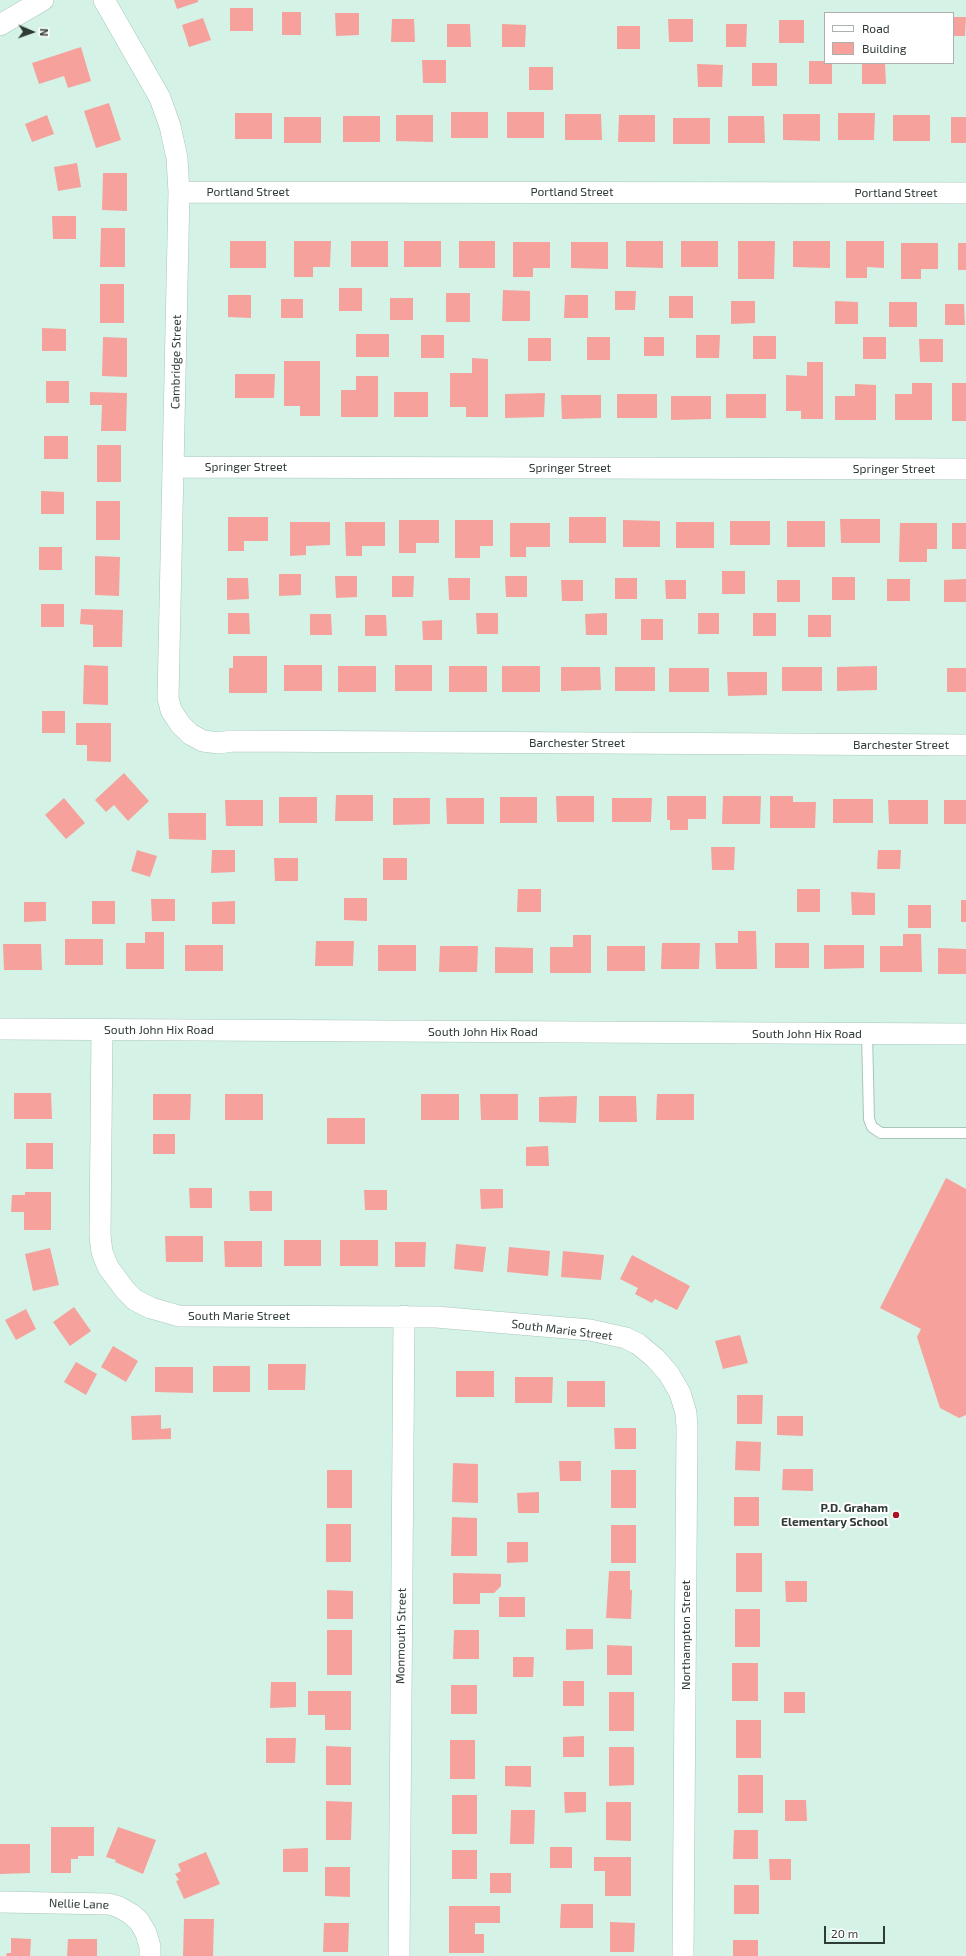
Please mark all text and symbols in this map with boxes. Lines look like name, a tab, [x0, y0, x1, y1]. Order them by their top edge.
north arrow	[12, 12, 52, 52]
legend	[824, 12, 954, 64]
text: Road	[862, 21, 890, 35]
text: N	[38, 28, 51, 37]
text: Building	[862, 41, 906, 55]
street label: Portland Street	[206, 185, 290, 199]
street label: Portland Street	[530, 185, 614, 199]
street label: Portland Street	[854, 186, 938, 200]
street label: Cambridge Street	[168, 315, 184, 409]
street label: Springer Street	[205, 460, 287, 474]
street label: Springer Street	[529, 461, 611, 475]
street label: Springer Street	[853, 462, 935, 476]
street label: Barchester Street	[529, 736, 625, 750]
street label: Barchester Street	[853, 738, 949, 752]
street label: South John Hix Road	[104, 1023, 214, 1037]
street label: South John Hix Road	[428, 1025, 538, 1039]
street label: South John Hix Road	[752, 1027, 862, 1041]
street label: South Marie Street	[188, 1309, 290, 1323]
street label: South Marie Street	[511, 1317, 613, 1343]
place label: P.D. Graham Elementary School	[781, 1501, 888, 1529]
marker: P.D. Graham Elementary School	[891, 1510, 901, 1520]
street label: Northampton Street	[679, 1580, 693, 1690]
street label: Monmouth Street	[393, 1588, 409, 1684]
street label: Nellie Lane	[49, 1896, 109, 1912]
scale bar	[826, 1918, 887, 1944]
text: 20 m	[831, 1926, 858, 1940]

